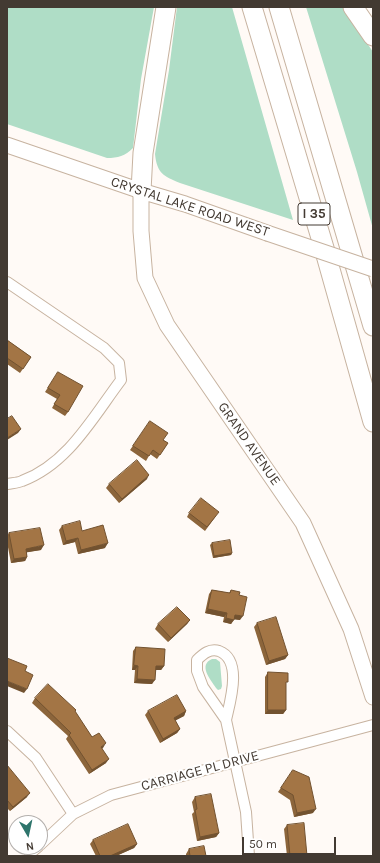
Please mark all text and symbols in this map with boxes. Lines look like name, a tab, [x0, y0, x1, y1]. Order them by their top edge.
street label: CRYSTAL LAKE ROAD WEST	[109, 173, 271, 241]
road number: I 35	[298, 203, 330, 225]
street label: GRAND AVENUE	[214, 399, 284, 489]
street label: CARRIAGE PL DRIVE	[139, 747, 261, 795]
north arrow	[8, 815, 48, 855]
scale bar	[244, 829, 338, 855]
text: 50 m	[249, 837, 277, 851]
text: N	[25, 839, 35, 853]

